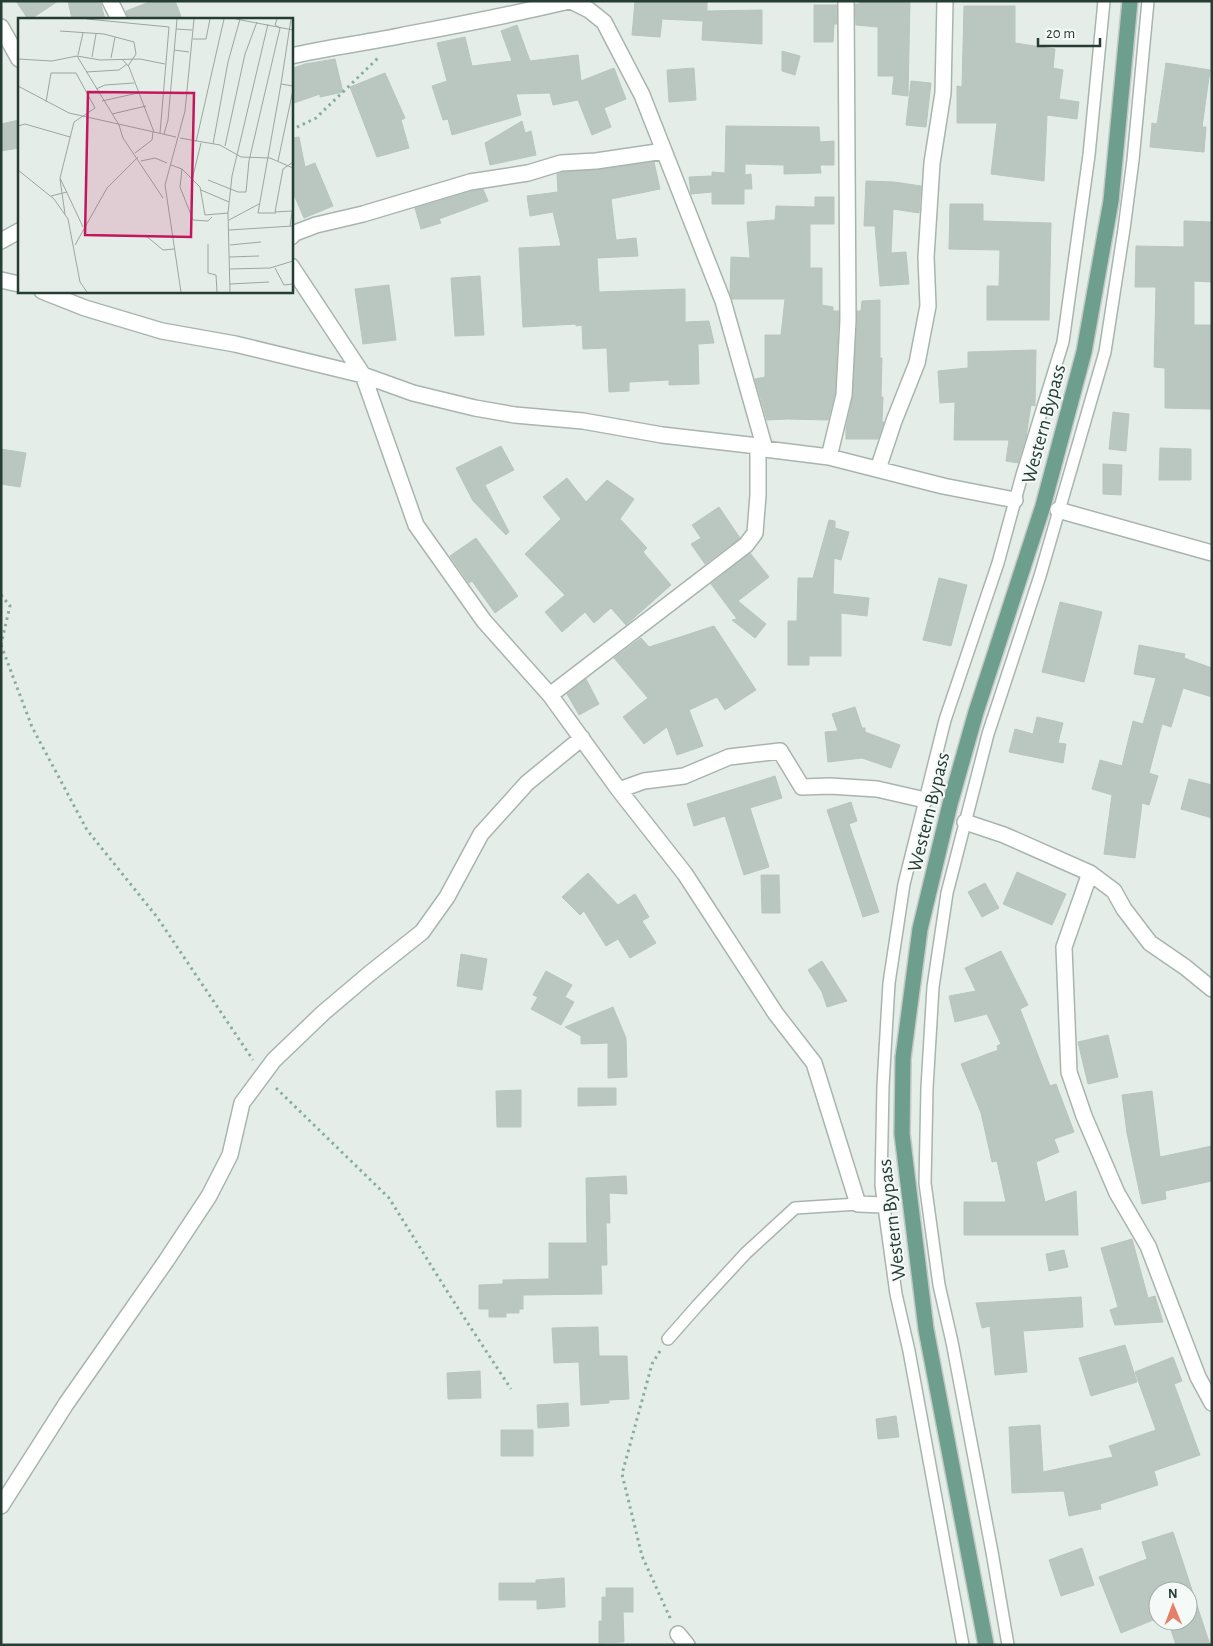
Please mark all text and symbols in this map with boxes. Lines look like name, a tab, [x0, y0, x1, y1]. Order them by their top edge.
scale bar	[1038, 15, 1100, 47]
inset map	[18, 18, 292, 292]
text: 20 m	[1046, 26, 1075, 41]
street label: Western Bypass	[1018, 362, 1070, 486]
street label: Western Bypass	[904, 750, 954, 874]
street label: Western Bypass	[875, 1158, 909, 1282]
north arrow	[1148, 1581, 1198, 1631]
text: N	[1168, 1587, 1178, 1601]

